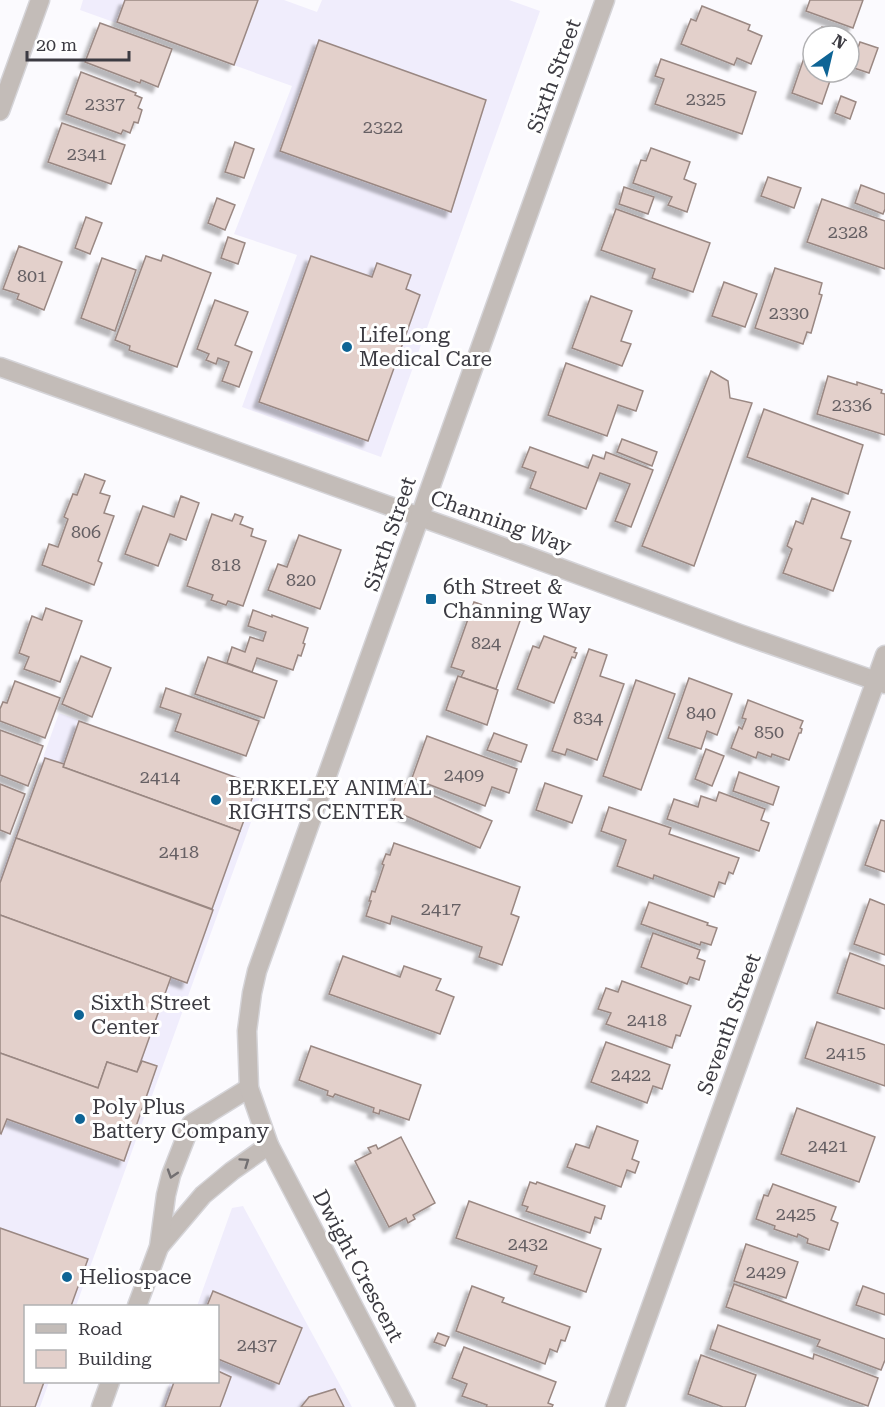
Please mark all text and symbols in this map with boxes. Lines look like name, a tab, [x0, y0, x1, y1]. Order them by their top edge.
street label: Sixth Street	[522, 16, 586, 136]
scale bar	[27, 24, 129, 62]
north arrow	[801, 24, 861, 84]
text: N	[829, 31, 850, 53]
text: 20 m	[36, 34, 77, 55]
house number: 2325	[686, 88, 726, 109]
house number: 2337	[85, 93, 125, 114]
house number: 2322	[363, 116, 403, 137]
house number: 2341	[67, 143, 107, 164]
house number: 2328	[828, 221, 868, 242]
house number: 801	[17, 265, 47, 286]
house number: 2330	[769, 302, 809, 323]
place label: LifeLong Medical Care	[359, 323, 492, 371]
marker: LifeLong Medical Care	[340, 340, 354, 354]
house number: 2336	[832, 394, 872, 415]
street label: Sixth Street	[359, 473, 421, 594]
street label: Channing Way	[427, 485, 575, 559]
house number: 806	[71, 521, 101, 542]
house number: 818	[211, 554, 241, 575]
house number: 820	[286, 569, 316, 590]
place label: 6th Street & Channing Way	[443, 575, 592, 623]
marker: 6th Street & Channing Way	[424, 592, 438, 606]
house number: 824	[471, 632, 501, 653]
house number: 840	[686, 702, 716, 723]
house number: 834	[573, 707, 603, 728]
house number: 850	[754, 721, 784, 742]
house number: 2409	[444, 764, 484, 785]
house number: 2414	[140, 766, 180, 787]
place label: BERKELEY ANIMAL RIGHTS CENTER	[228, 776, 432, 824]
marker: BERKELEY ANIMAL RIGHTS CENTER	[209, 793, 223, 807]
house number: 2418	[159, 841, 199, 862]
house number: 2417	[421, 898, 461, 919]
street label: Seventh Street	[692, 950, 766, 1098]
place label: Sixth Street Center	[91, 991, 211, 1039]
marker: Sixth Street Center	[72, 1008, 86, 1022]
house number: 2418	[627, 1009, 667, 1030]
house number: 2415	[826, 1042, 866, 1063]
house number: 2422	[611, 1064, 651, 1085]
place label: Poly Plus Battery Company	[92, 1095, 270, 1143]
marker: Poly Plus Battery Company	[73, 1112, 87, 1126]
house number: 2421	[808, 1135, 848, 1156]
one-way arrow	[238, 1158, 249, 1169]
one-way arrow	[167, 1168, 179, 1179]
street label: Dwight Crescent	[308, 1186, 408, 1346]
house number: 2425	[776, 1203, 816, 1224]
house number: 2432	[508, 1233, 548, 1254]
house number: 2429	[746, 1261, 786, 1282]
place label: Heliospace	[79, 1265, 192, 1289]
marker: Heliospace	[60, 1270, 74, 1284]
legend	[24, 1305, 219, 1383]
text: Road	[78, 1318, 123, 1339]
house number: 2437	[237, 1334, 277, 1355]
text: Building	[78, 1348, 152, 1369]

